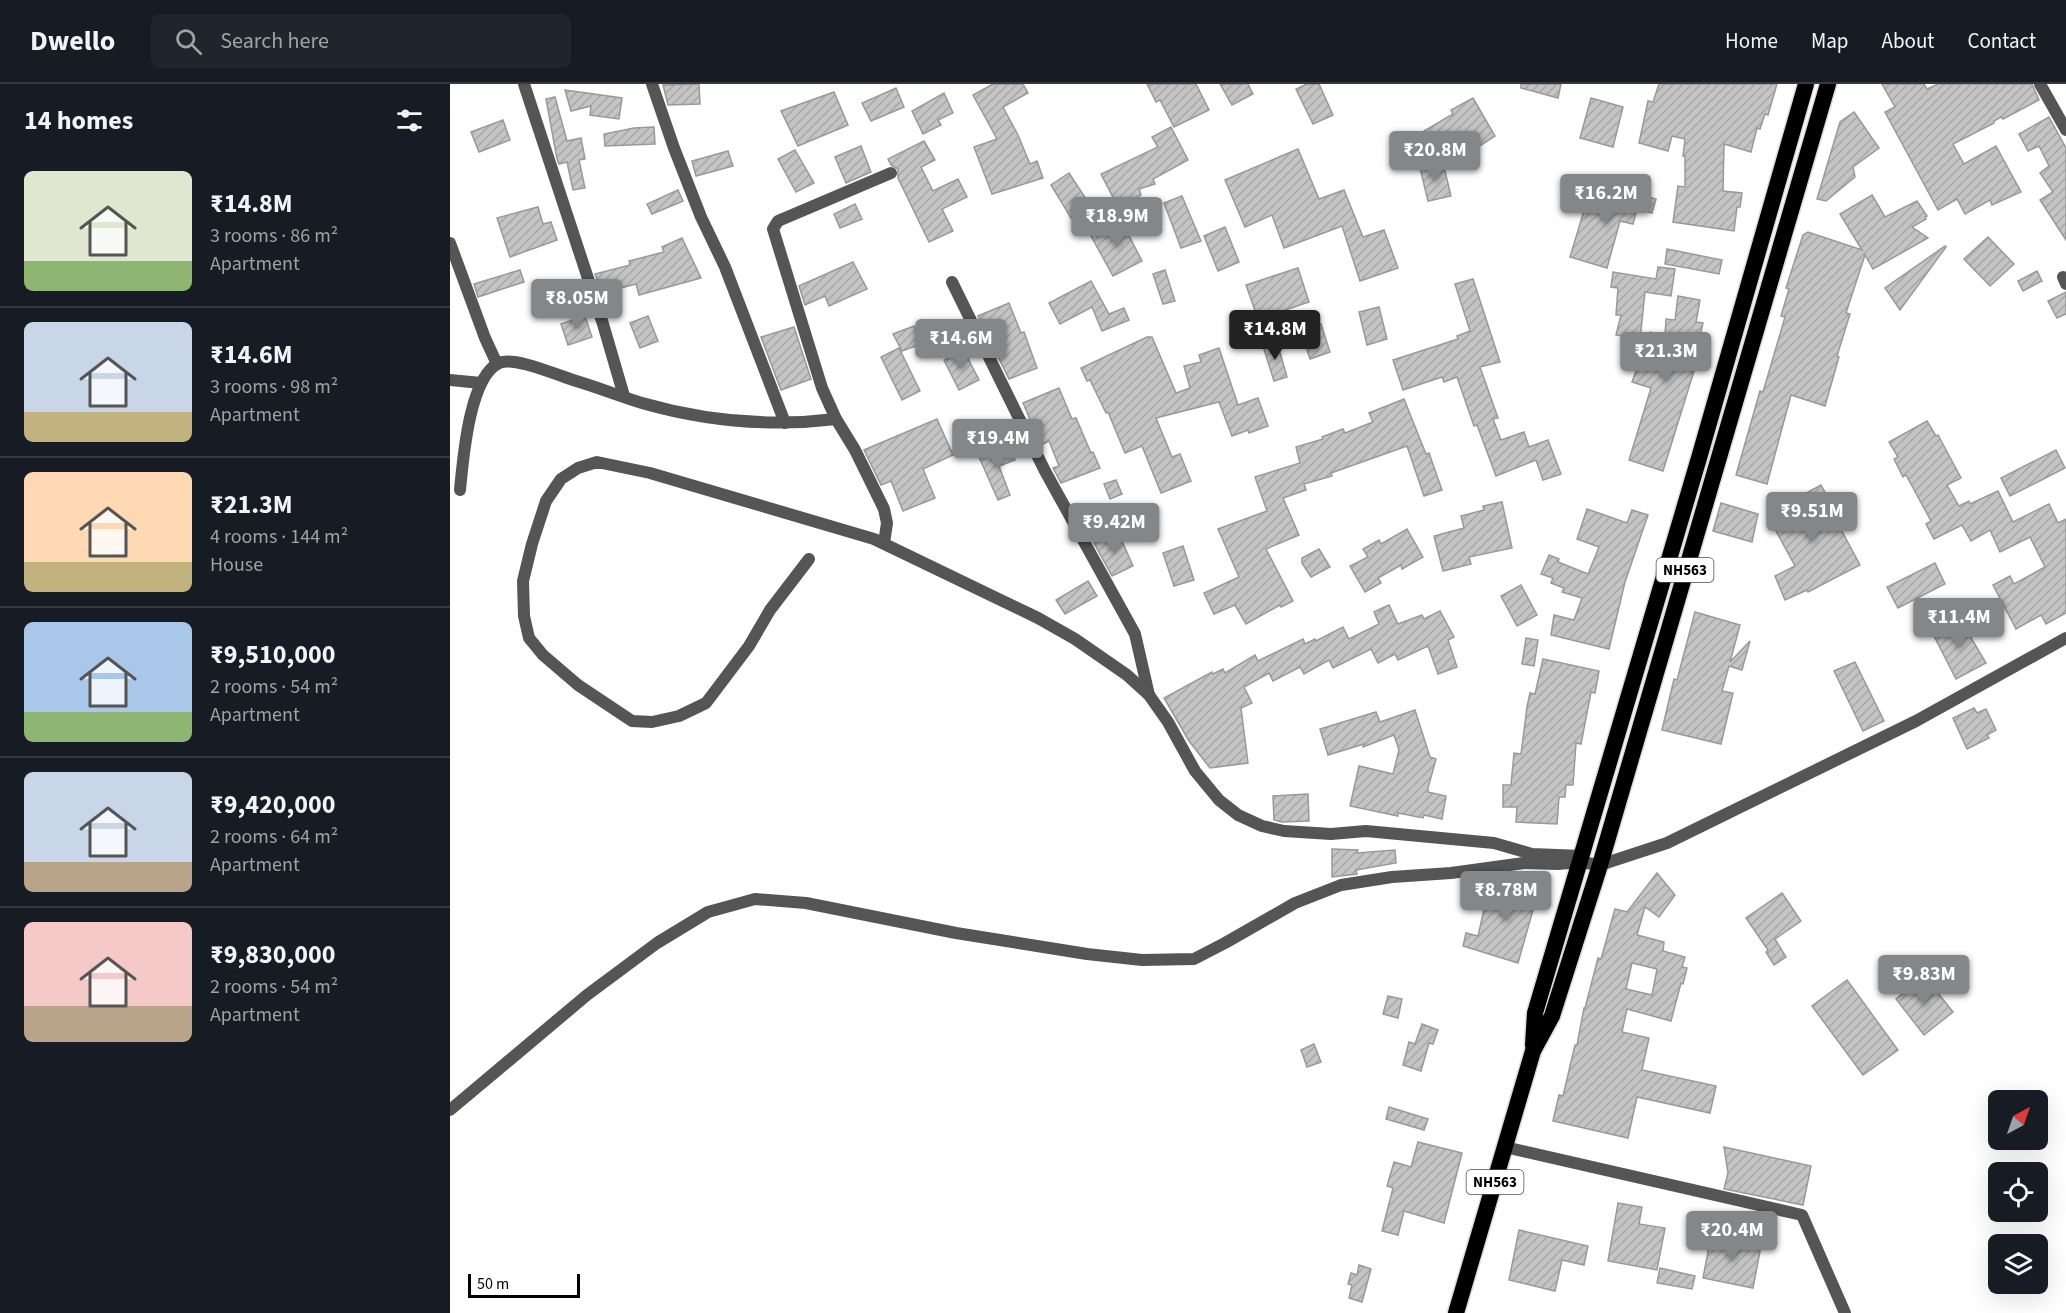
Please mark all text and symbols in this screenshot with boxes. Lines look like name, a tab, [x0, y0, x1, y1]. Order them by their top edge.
search box	[151, 14, 571, 68]
text: Dwello	[30, 21, 115, 61]
icon: search	[172, 25, 205, 58]
text: Search here	[220, 25, 329, 57]
text: Home	[1725, 26, 1778, 56]
text: Map	[1811, 26, 1849, 56]
text: About	[1882, 26, 1934, 56]
text: Contact	[1967, 26, 2036, 56]
text: 14 homes	[24, 102, 133, 139]
icon: filters	[393, 104, 426, 137]
pin: ₹20.8M	[1386, 131, 1484, 182]
text: ₹20.8M	[1403, 136, 1467, 164]
pin: ₹16.2M	[1557, 174, 1655, 225]
text: ₹16.2M	[1574, 179, 1638, 207]
text: ₹14.8M	[210, 185, 293, 222]
icon: home	[72, 195, 144, 267]
pin: ₹18.9M	[1068, 197, 1166, 248]
text: ₹18.9M	[1085, 202, 1149, 230]
text: 3 rooms · 86 m²	[210, 222, 338, 250]
text: Apartment	[210, 250, 300, 278]
pin: ₹8.05M	[528, 279, 626, 330]
text: ₹8.05M	[545, 284, 609, 312]
pin: ₹14.8M	[1226, 310, 1324, 361]
text: ₹14.8M	[1243, 315, 1307, 343]
pin: ₹14.6M	[912, 319, 1010, 370]
text: ₹14.6M	[929, 324, 993, 352]
pin: ₹21.3M	[1617, 332, 1715, 383]
text: ₹14.6M	[210, 336, 293, 373]
text: ₹21.3M	[1634, 337, 1698, 365]
icon: home	[72, 346, 144, 418]
text: 3 rooms · 98 m²	[210, 373, 338, 401]
text: Apartment	[210, 401, 300, 429]
pin: ₹19.4M	[949, 419, 1047, 470]
text: ₹19.4M	[966, 424, 1030, 452]
text: ₹21.3M	[210, 486, 293, 523]
pin: ₹9.51M	[1763, 492, 1861, 543]
icon: home	[72, 496, 144, 568]
text: ₹9.51M	[1780, 497, 1844, 525]
pin: ₹9.42M	[1065, 503, 1163, 554]
text: ₹9.42M	[1082, 508, 1146, 536]
text: 4 rooms · 144 m²	[210, 523, 348, 551]
text: House	[210, 551, 263, 579]
road number: NH563	[1656, 558, 1714, 582]
pin: ₹11.4M	[1910, 598, 2008, 649]
text: ₹11.4M	[1927, 603, 1991, 631]
text: ₹9,510,000	[210, 636, 335, 673]
icon: home	[72, 646, 144, 718]
text: 2 rooms · 54 m²	[210, 673, 338, 701]
text: Apartment	[210, 701, 300, 729]
text: ₹9,420,000	[210, 786, 335, 823]
icon: home	[72, 796, 144, 868]
text: 2 rooms · 64 m²	[210, 823, 338, 851]
text: Apartment	[210, 851, 300, 879]
pin: ₹8.78M	[1457, 871, 1555, 922]
text: ₹8.78M	[1474, 876, 1538, 904]
text: ₹9,830,000	[210, 936, 335, 973]
icon: home	[72, 946, 144, 1018]
pin: ₹9.83M	[1875, 955, 1973, 1006]
text: ₹9.83M	[1892, 960, 1956, 988]
text: 2 rooms · 54 m²	[210, 973, 338, 1001]
text: Apartment	[210, 1001, 300, 1029]
north arrow	[1988, 1090, 2048, 1150]
map controls	[1988, 1090, 2048, 1294]
button: locate	[1988, 1162, 2048, 1222]
road number: NH563	[1466, 1170, 1524, 1194]
pin: ₹20.4M	[1683, 1211, 1781, 1262]
text: ₹20.4M	[1700, 1216, 1764, 1244]
button: layers	[1988, 1234, 2048, 1294]
scale bar	[468, 1271, 580, 1298]
text: 50 m	[477, 1273, 509, 1295]

